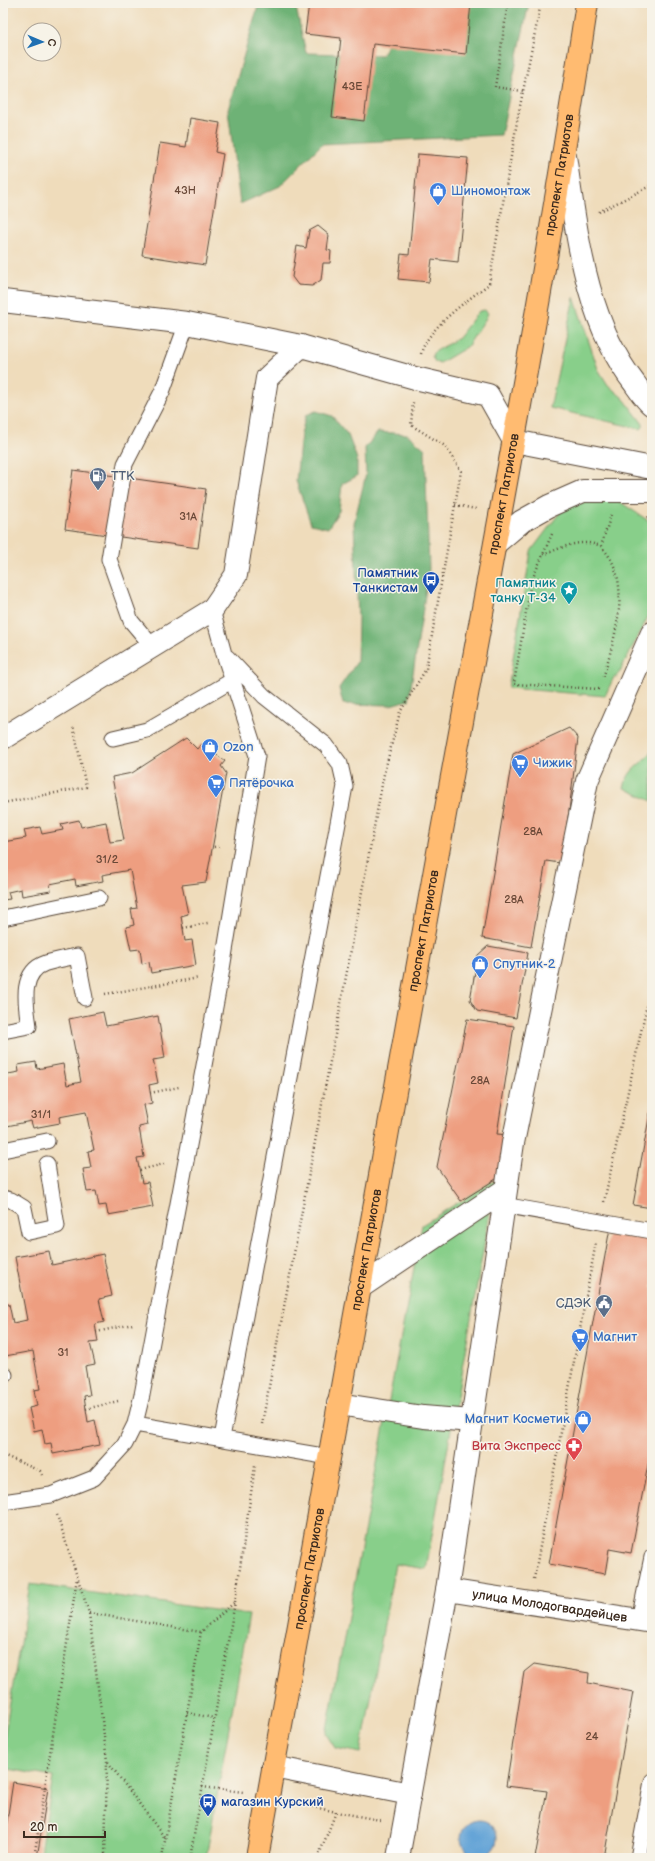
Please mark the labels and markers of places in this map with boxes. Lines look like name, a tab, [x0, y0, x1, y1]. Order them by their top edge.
shop icon: Шиномонтаж	[428, 181, 448, 206]
place label: Шиномонтаж	[451, 183, 531, 199]
fuel station icon: ТТК	[88, 466, 108, 491]
place label: ТТК	[111, 468, 135, 484]
place label: Памятник Танкистам	[353, 565, 418, 596]
bus stop icon: Памятник Танкистам	[421, 570, 441, 595]
place label: Памятник танку Т-34	[491, 575, 556, 606]
place icon: Памятник танку Т-34	[559, 580, 579, 605]
shop icon: Ozon	[200, 737, 220, 762]
place label: Ozon	[223, 739, 253, 755]
supermarket icon: Чижик	[510, 753, 530, 778]
place label: Чижик	[533, 755, 572, 771]
supermarket icon: Пятёрочка	[206, 773, 226, 798]
place label: Пятёрочка	[229, 775, 294, 791]
shop icon: Спутник-2	[470, 954, 490, 979]
place label: Спутник-2	[493, 956, 556, 972]
public building icon: СДЭК	[594, 1293, 614, 1318]
place label: СДЭК	[556, 1295, 592, 1311]
supermarket icon: Магнит	[570, 1327, 590, 1352]
place label: Магнит	[593, 1329, 637, 1345]
shop icon: Магнит Косметик	[573, 1409, 593, 1434]
place label: Магнит Косметик	[465, 1411, 570, 1427]
pharmacy icon: Вита Экспресс	[564, 1436, 584, 1461]
place label: Вита Экспресс	[472, 1438, 562, 1454]
bus stop icon: магазин Курский	[198, 1792, 218, 1817]
place label: магазин Курский	[221, 1794, 324, 1810]

